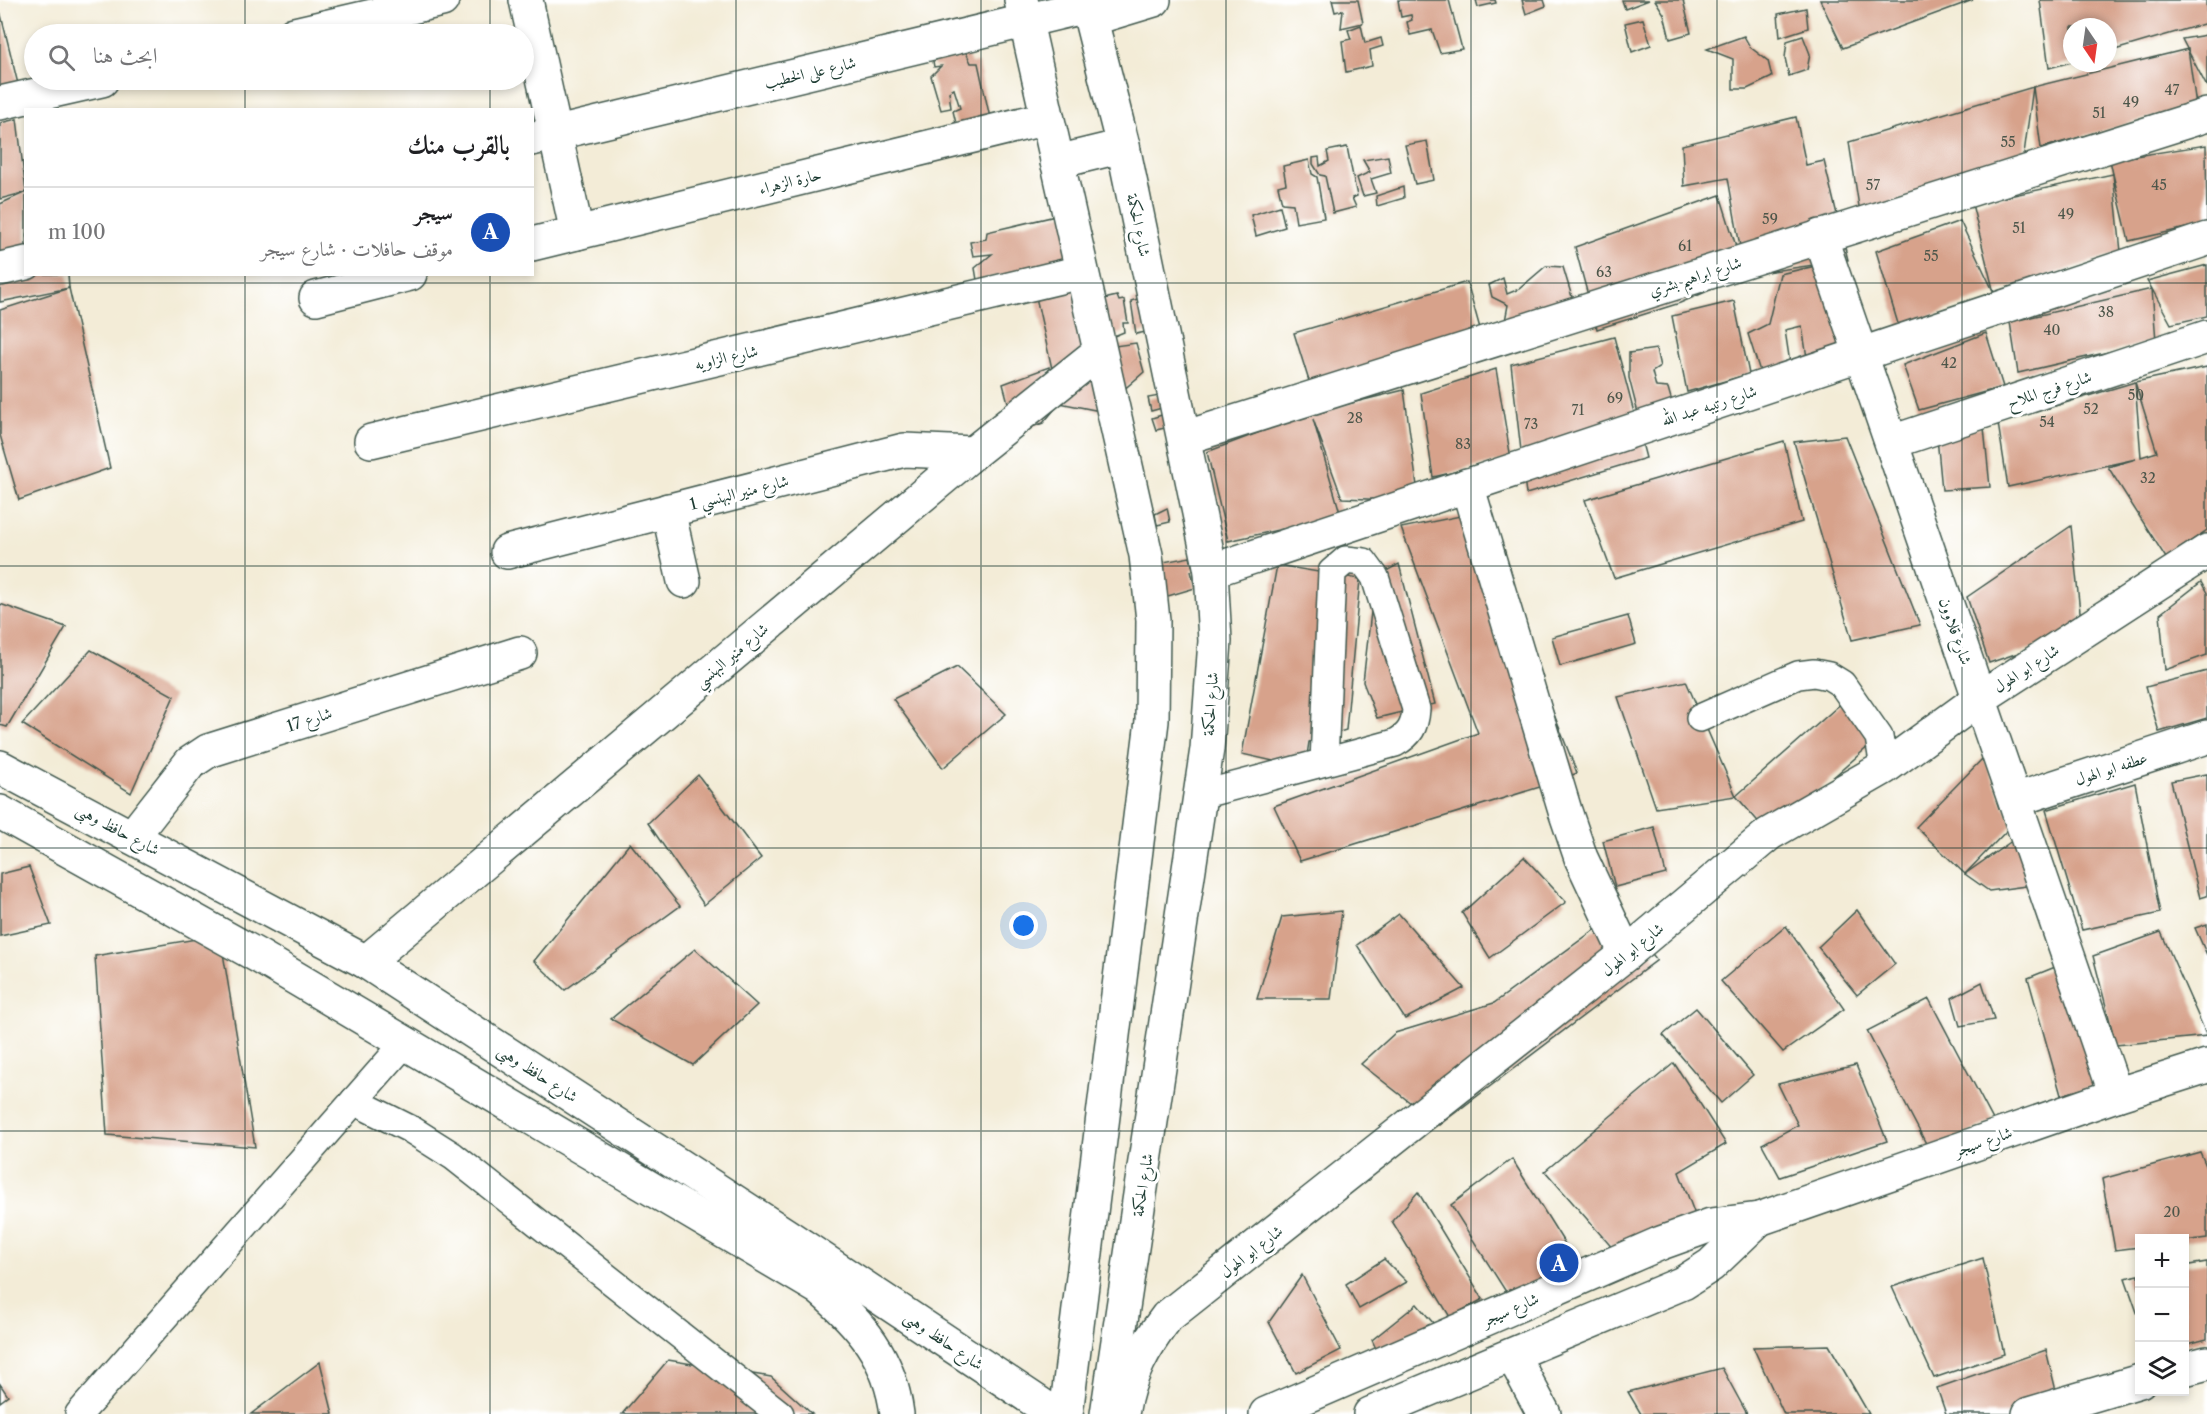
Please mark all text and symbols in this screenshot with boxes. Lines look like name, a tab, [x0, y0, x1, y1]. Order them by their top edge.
north arrow	[2063, 18, 2117, 72]
search box	[24, 24, 534, 90]
icon: search	[45, 41, 78, 74]
text: ابحث هنا	[93, 42, 158, 69]
street label: شارع على الخطيب	[762, 52, 859, 96]
house number: 47	[2165, 81, 2180, 99]
house number: 49	[2123, 93, 2139, 111]
house number: 51	[2092, 104, 2106, 122]
text: بالقرب منك	[407, 129, 510, 161]
house number: 55	[2000, 133, 2016, 151]
street label: حارة الزهراء	[757, 164, 824, 199]
house number: 57	[1866, 176, 1880, 194]
house number: 45	[2151, 176, 2167, 194]
street label: شارع الحكمة	[1119, 192, 1155, 259]
text: سيجر	[414, 199, 453, 226]
house number: 49	[2058, 205, 2074, 223]
house number: 59	[1762, 210, 1778, 228]
house number: 51	[2012, 219, 2026, 237]
text: 100 m	[48, 220, 106, 244]
text: A	[483, 220, 498, 244]
text: موقف حافلات · شارع سيجر	[260, 237, 453, 261]
house number: 61	[1678, 237, 1692, 255]
house number: 55	[1923, 247, 1939, 265]
street label: شارع ابراهيم بشري	[1646, 252, 1746, 307]
house number: 63	[1596, 263, 1612, 281]
house number: 38	[2098, 303, 2114, 321]
house number: 40	[2044, 321, 2061, 339]
street label: شارع الزاويه	[692, 340, 761, 378]
house number: 42	[1941, 354, 1957, 372]
street label: شارع فرج الملاح	[2004, 366, 2095, 417]
street label: شارع رتيبه عبد الله	[1658, 378, 1760, 434]
house number: 50	[2128, 386, 2144, 404]
house number: 69	[1607, 389, 1623, 407]
house number: 52	[2083, 400, 2099, 418]
house number: 71	[1572, 401, 1584, 419]
house number: 28	[1347, 409, 1363, 427]
house number: 54	[2039, 413, 2055, 431]
house number: 73	[1524, 415, 1538, 433]
house number: 83	[1455, 435, 1471, 453]
house number: 32	[2140, 469, 2156, 487]
street label: شارع منير البهنسي 1	[687, 470, 792, 520]
street label: شارع قلاوون	[1931, 595, 1977, 669]
street label: شارع منير البهنسي	[690, 618, 776, 696]
street label: شارع ابو الهول	[1989, 639, 2065, 700]
street label: شارع الحكمة	[1198, 671, 1226, 737]
street label: شارع 17	[284, 702, 336, 740]
street label: عطفه ابو الهول	[2072, 747, 2150, 790]
street label: شارع حافظ وهبى	[71, 799, 163, 863]
your location	[1009, 911, 1038, 940]
street label: شارع ابو الهول	[1597, 918, 1670, 983]
street label: شارع حافظ وهبى	[492, 1040, 582, 1110]
street label: شارع سيجر	[1949, 1122, 2016, 1165]
street label: شارع الحكمة	[1127, 1152, 1161, 1219]
house number: 20	[2164, 1203, 2181, 1221]
street label: شارع ابو الهول	[1216, 1220, 1289, 1285]
map controls	[2135, 1234, 2189, 1396]
button: +	[2135, 1234, 2189, 1288]
pin: A	[1540, 1240, 1578, 1286]
street label: شارع سيجر	[1477, 1288, 1543, 1335]
button: −	[2135, 1288, 2189, 1342]
street label: شارع حافظ وهبى	[898, 1306, 988, 1377]
button: layers	[2135, 1342, 2189, 1396]

